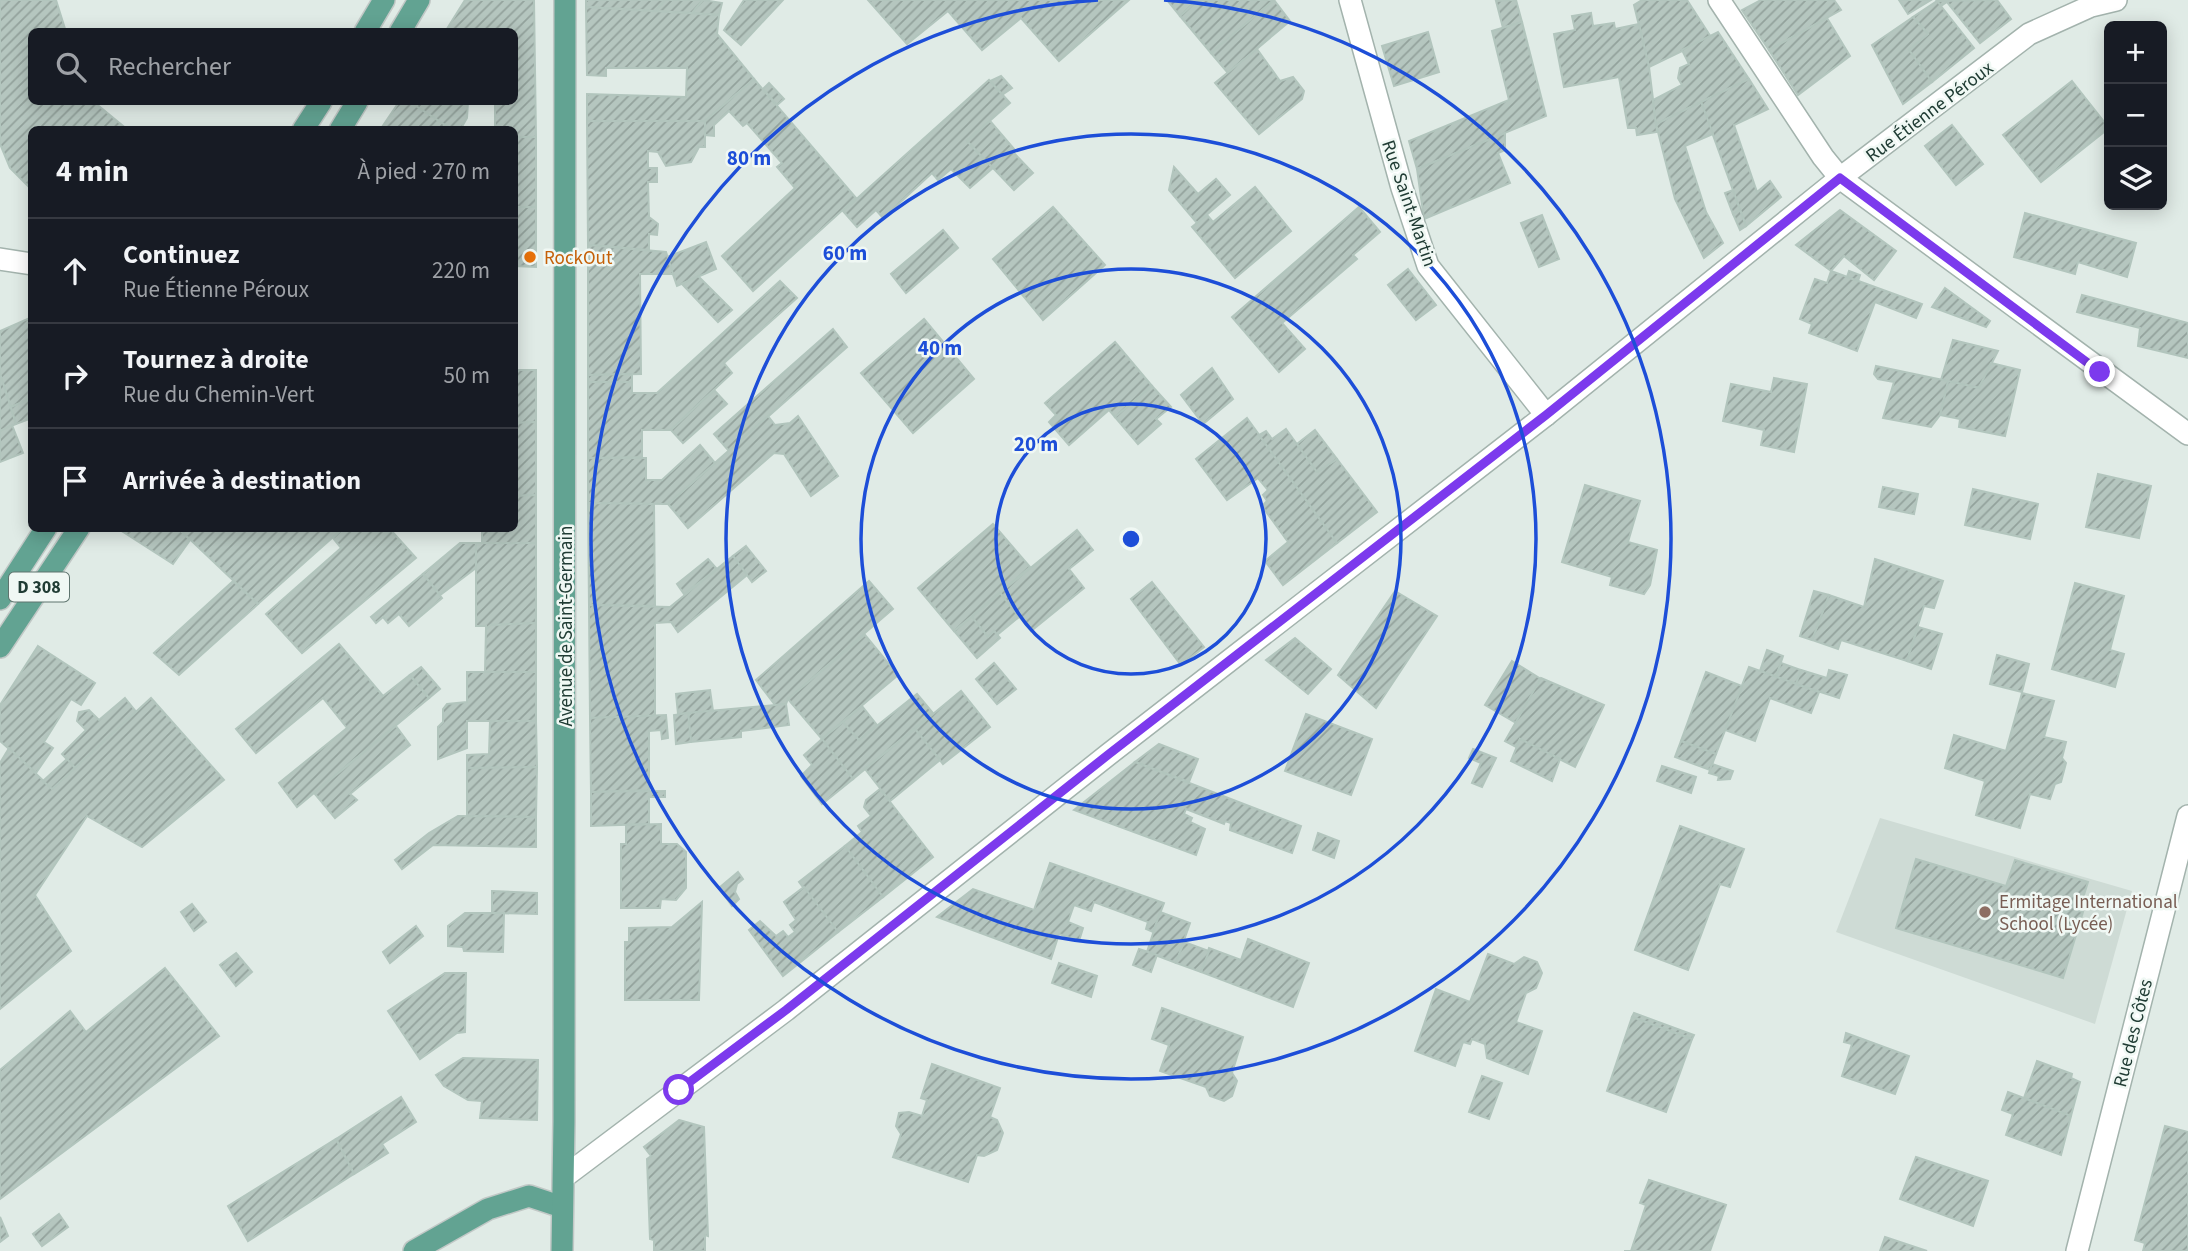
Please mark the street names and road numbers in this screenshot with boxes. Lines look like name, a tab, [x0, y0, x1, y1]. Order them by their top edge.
street label: Rue Étienne Péroux	[1860, 55, 2000, 169]
street label: Rue Saint-Martin	[1374, 136, 1443, 271]
street label: Avenue de Saint-Germain	[553, 526, 580, 726]
road number: D 308	[9, 572, 69, 602]
street label: Rue des Côtes	[2107, 976, 2160, 1090]

